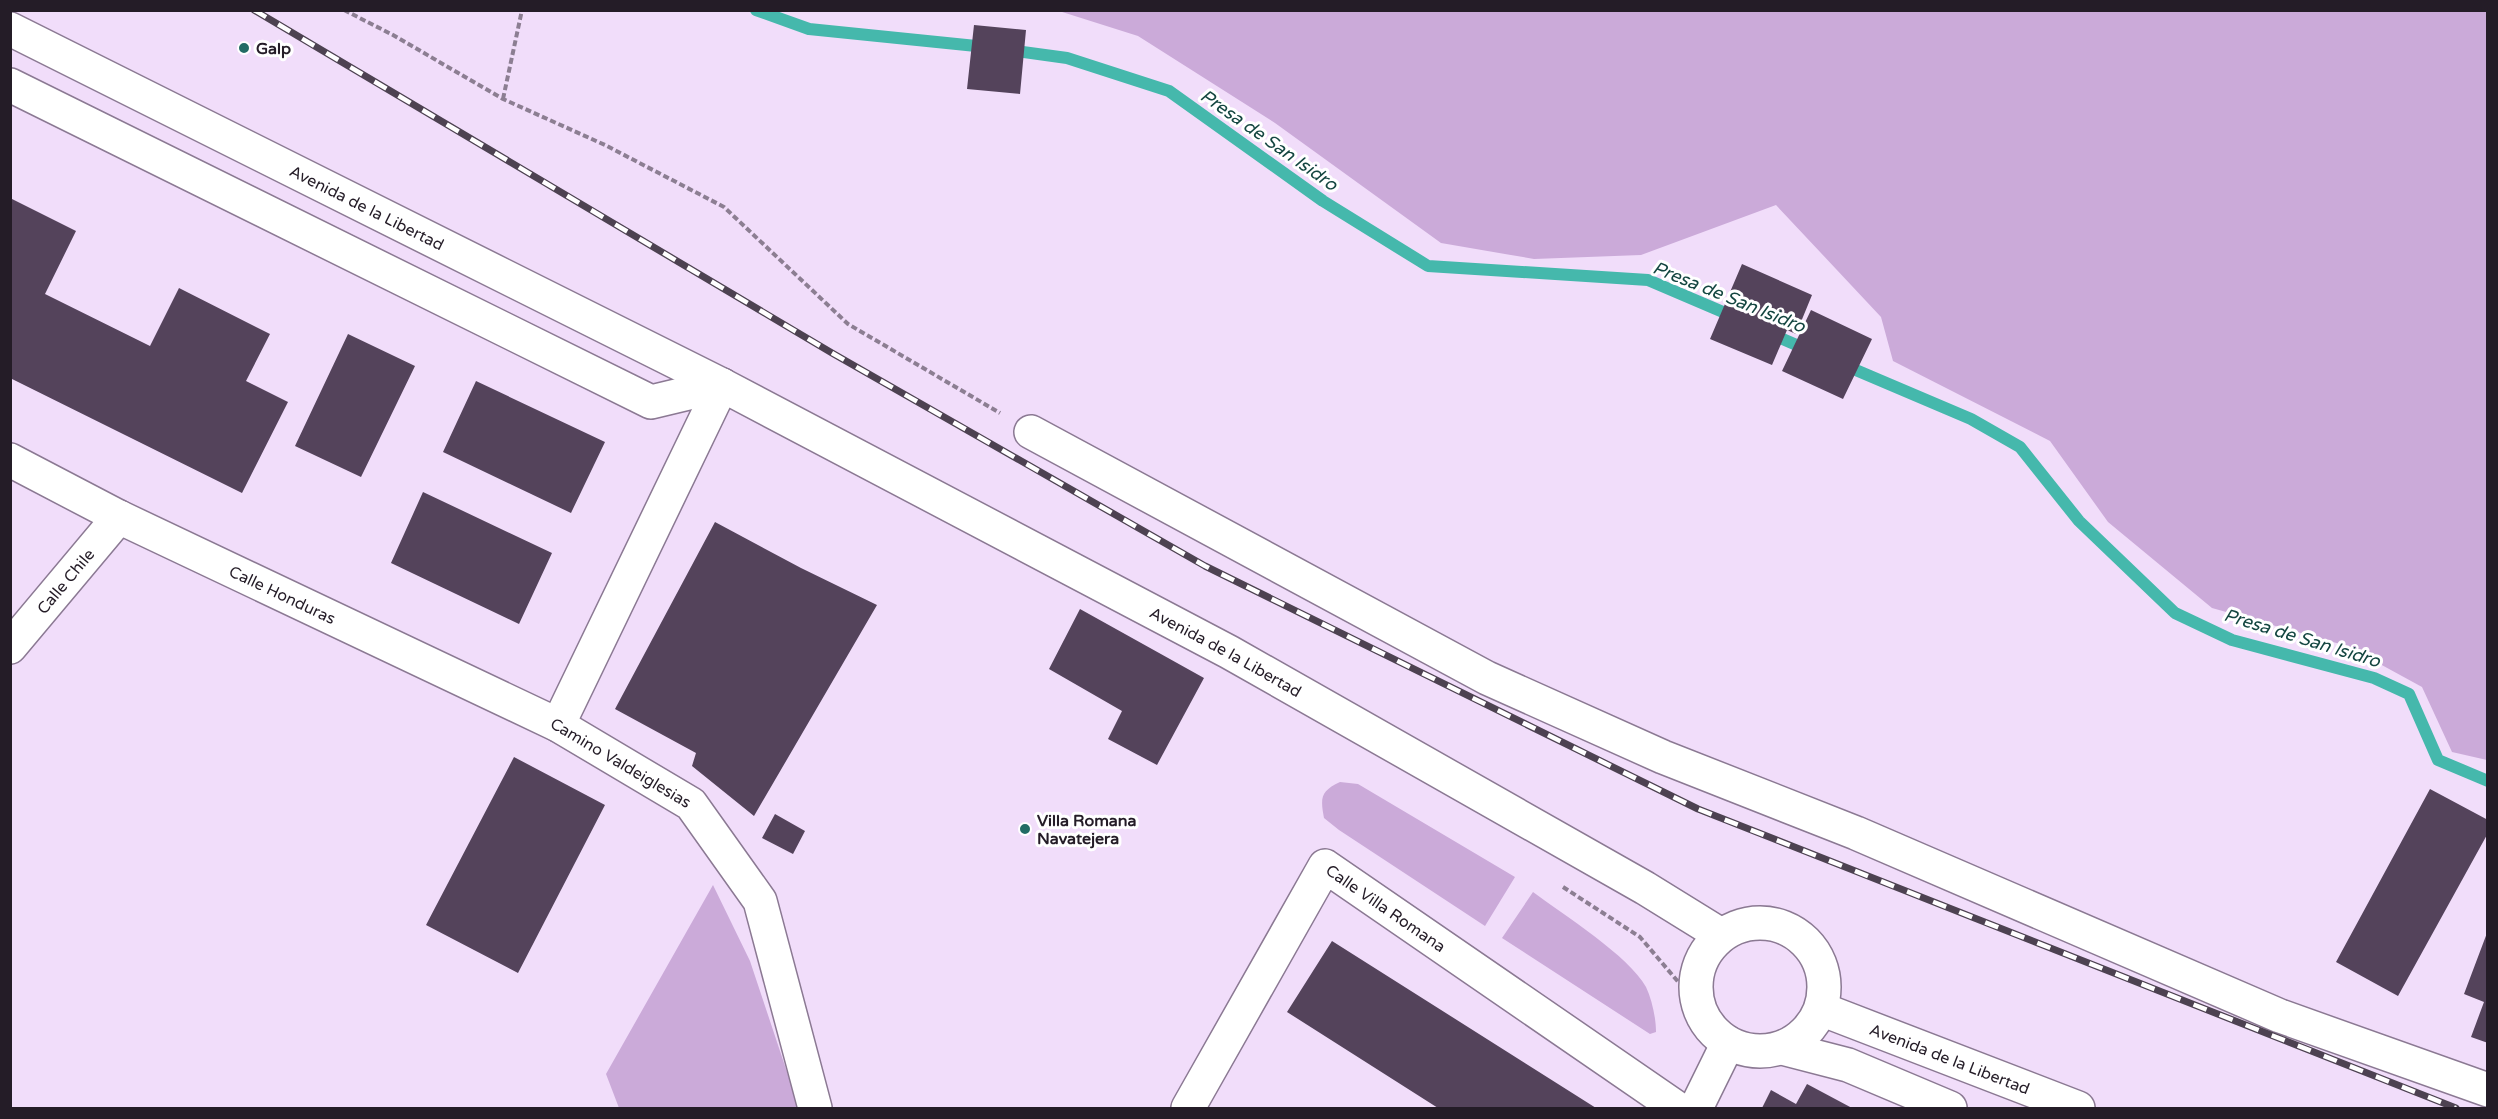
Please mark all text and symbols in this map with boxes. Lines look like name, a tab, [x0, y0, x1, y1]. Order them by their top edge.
place label: Galp	[256, 39, 291, 59]
marker: Galp	[237, 41, 251, 55]
water label: Presa de San Isidro	[1196, 84, 1343, 196]
street label: Avenida de la Libertad	[286, 161, 447, 255]
water label: Presa de San Isidro	[1650, 256, 1809, 338]
street label: Calle Chile	[33, 545, 99, 619]
street label: Calle Honduras	[226, 562, 339, 629]
street label: Avenida de la Libertad	[1146, 603, 1305, 702]
water label: Presa de San Isidro	[2221, 604, 2384, 673]
street label: Camino Valdeiglesias	[547, 714, 694, 813]
place label: Villa Romana Navatejera	[1037, 811, 1137, 849]
marker: Villa Romana Navatejera	[1018, 822, 1032, 836]
street label: Calle Villa Romana	[1322, 861, 1449, 957]
street label: Avenida de la Libertad	[1866, 1020, 2032, 1099]

